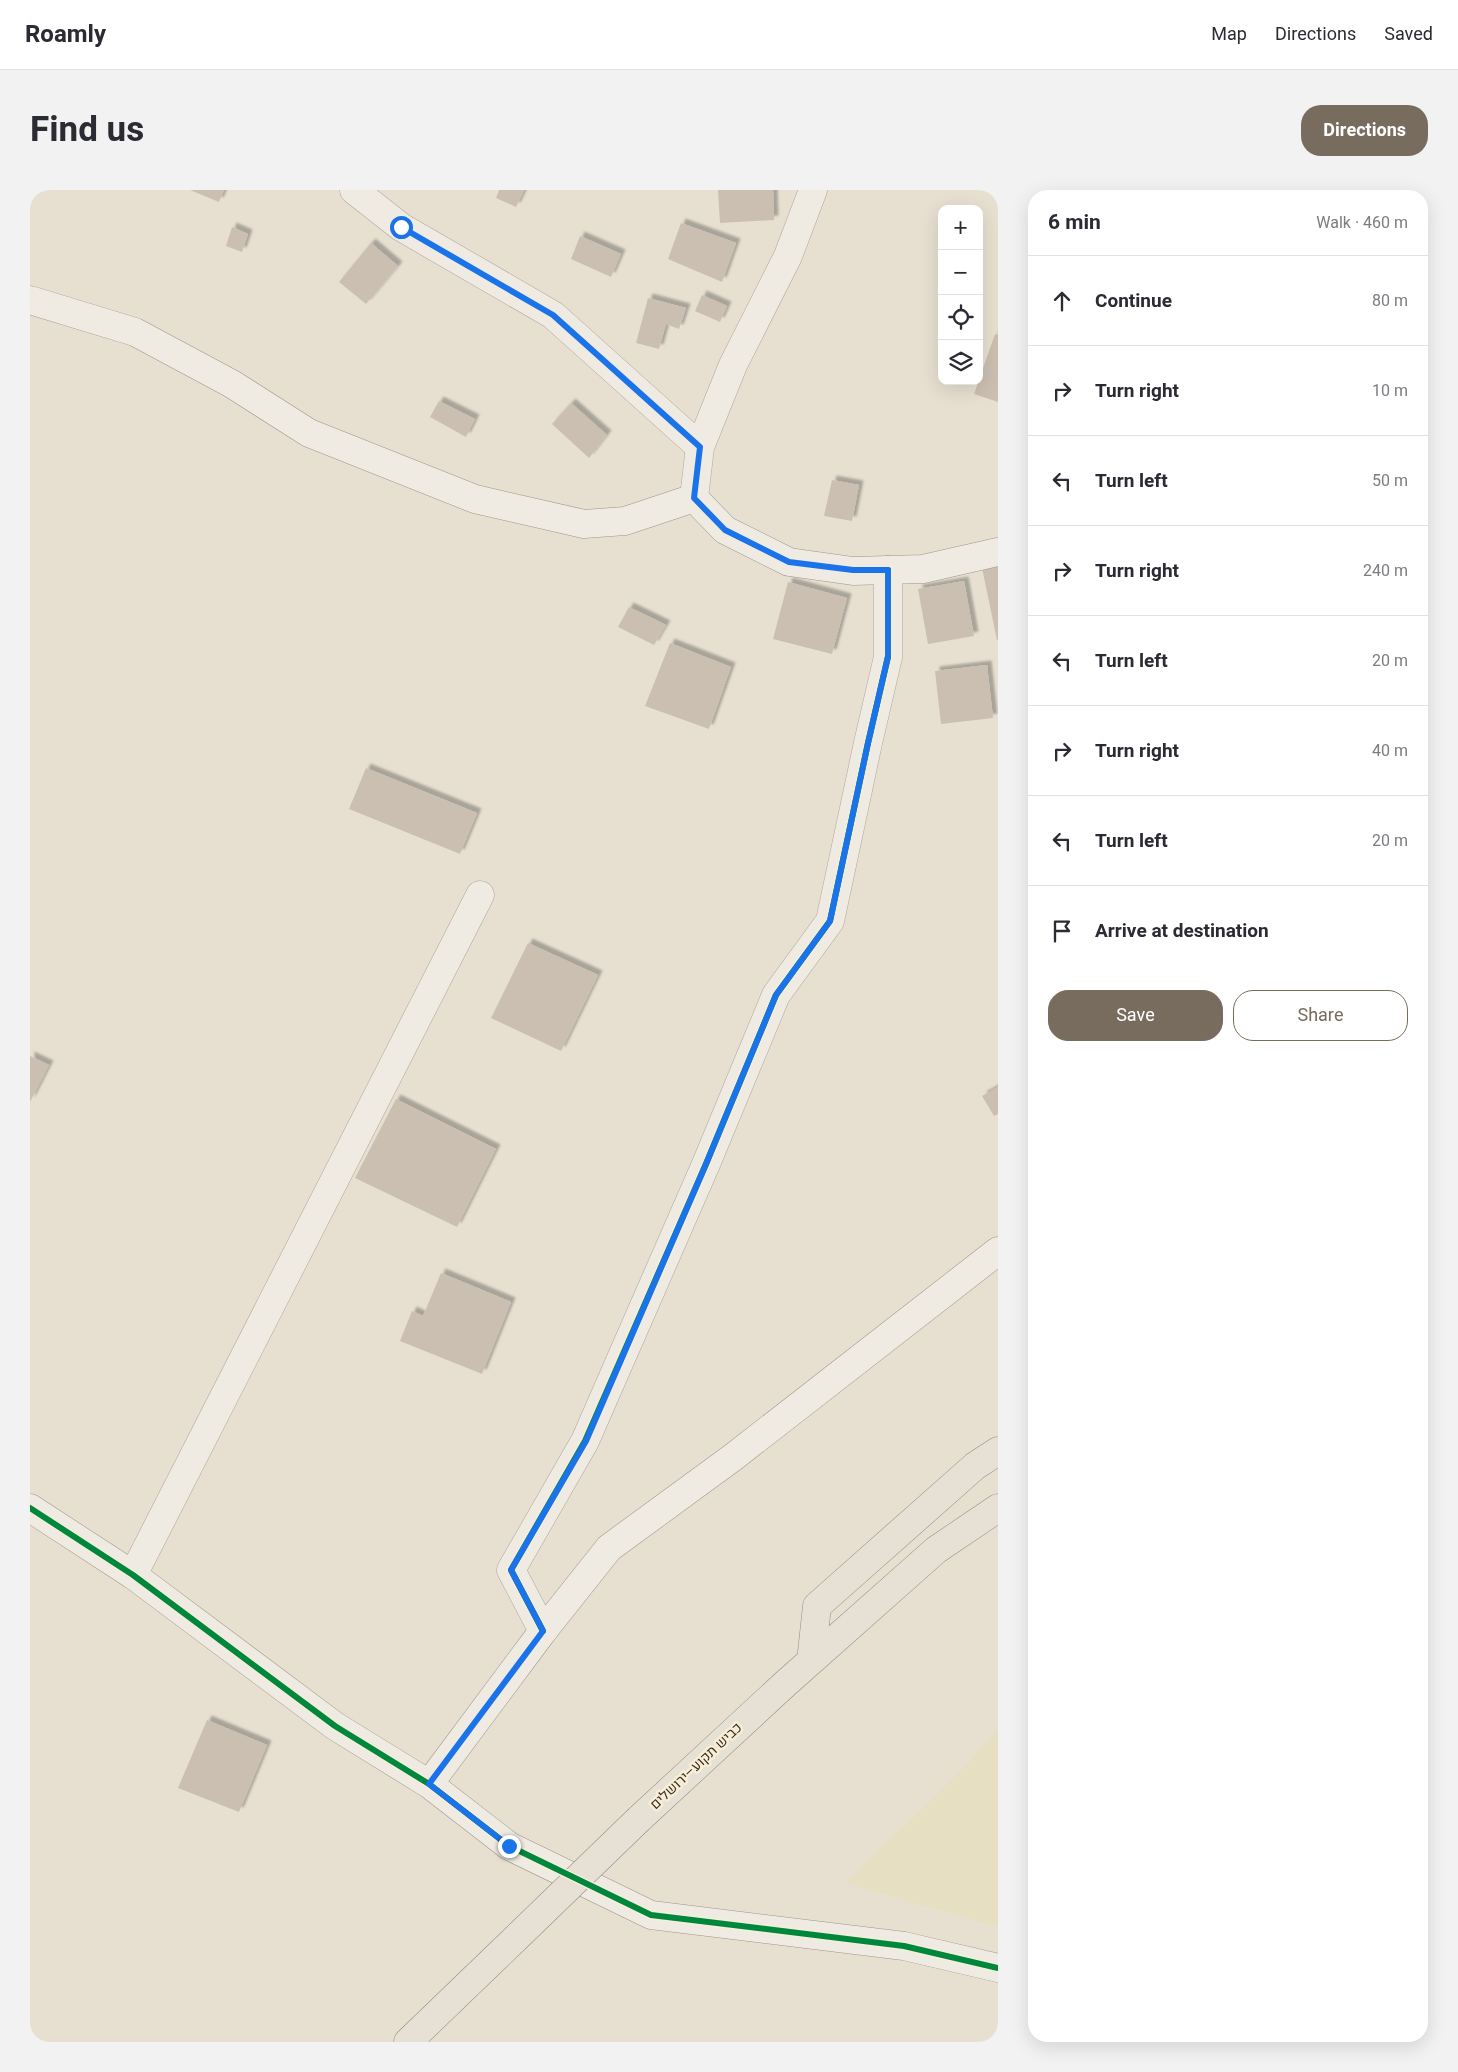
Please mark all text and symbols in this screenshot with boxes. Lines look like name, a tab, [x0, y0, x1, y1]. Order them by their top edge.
text: Roamly	[25, 17, 106, 52]
text: Map	[1211, 21, 1247, 48]
text: Directions	[1275, 21, 1356, 48]
text: Saved	[1384, 21, 1433, 48]
text: Find us	[30, 104, 144, 156]
button: Directions	[1301, 105, 1428, 156]
map controls	[938, 205, 983, 385]
button: +	[938, 205, 983, 250]
text: 6 min	[1048, 207, 1101, 238]
text: Walk · 460 m	[1316, 211, 1408, 235]
route start	[390, 216, 413, 239]
button: −	[938, 250, 983, 295]
icon: ahead	[1048, 287, 1076, 315]
text: Continue	[1095, 287, 1172, 315]
text: 80 m	[1372, 289, 1408, 313]
button: locate	[938, 295, 983, 340]
button: layers	[938, 340, 983, 385]
icon: right	[1048, 377, 1076, 405]
text: Turn right	[1095, 377, 1179, 405]
text: 10 m	[1372, 379, 1408, 403]
icon: left	[1048, 467, 1076, 495]
text: Turn left	[1095, 467, 1168, 495]
text: 50 m	[1372, 469, 1408, 493]
icon: right	[1048, 557, 1076, 585]
text: Turn right	[1095, 557, 1179, 585]
text: 240 m	[1363, 559, 1408, 583]
icon: left	[1048, 647, 1076, 675]
text: Turn left	[1095, 647, 1168, 675]
text: 20 m	[1372, 649, 1408, 673]
icon: right	[1048, 737, 1076, 765]
text: Turn right	[1095, 737, 1179, 765]
text: 40 m	[1372, 739, 1408, 763]
icon: left	[1048, 827, 1076, 855]
text: Turn left	[1095, 827, 1168, 855]
text: 20 m	[1372, 829, 1408, 853]
icon: arrive	[1048, 917, 1076, 945]
text: Arrive at destination	[1095, 917, 1269, 945]
button: Save	[1048, 990, 1223, 1041]
button: Share	[1233, 990, 1408, 1041]
street label: כביש תקוע–ירושלים	[645, 1718, 747, 1814]
route end	[498, 1835, 521, 1858]

